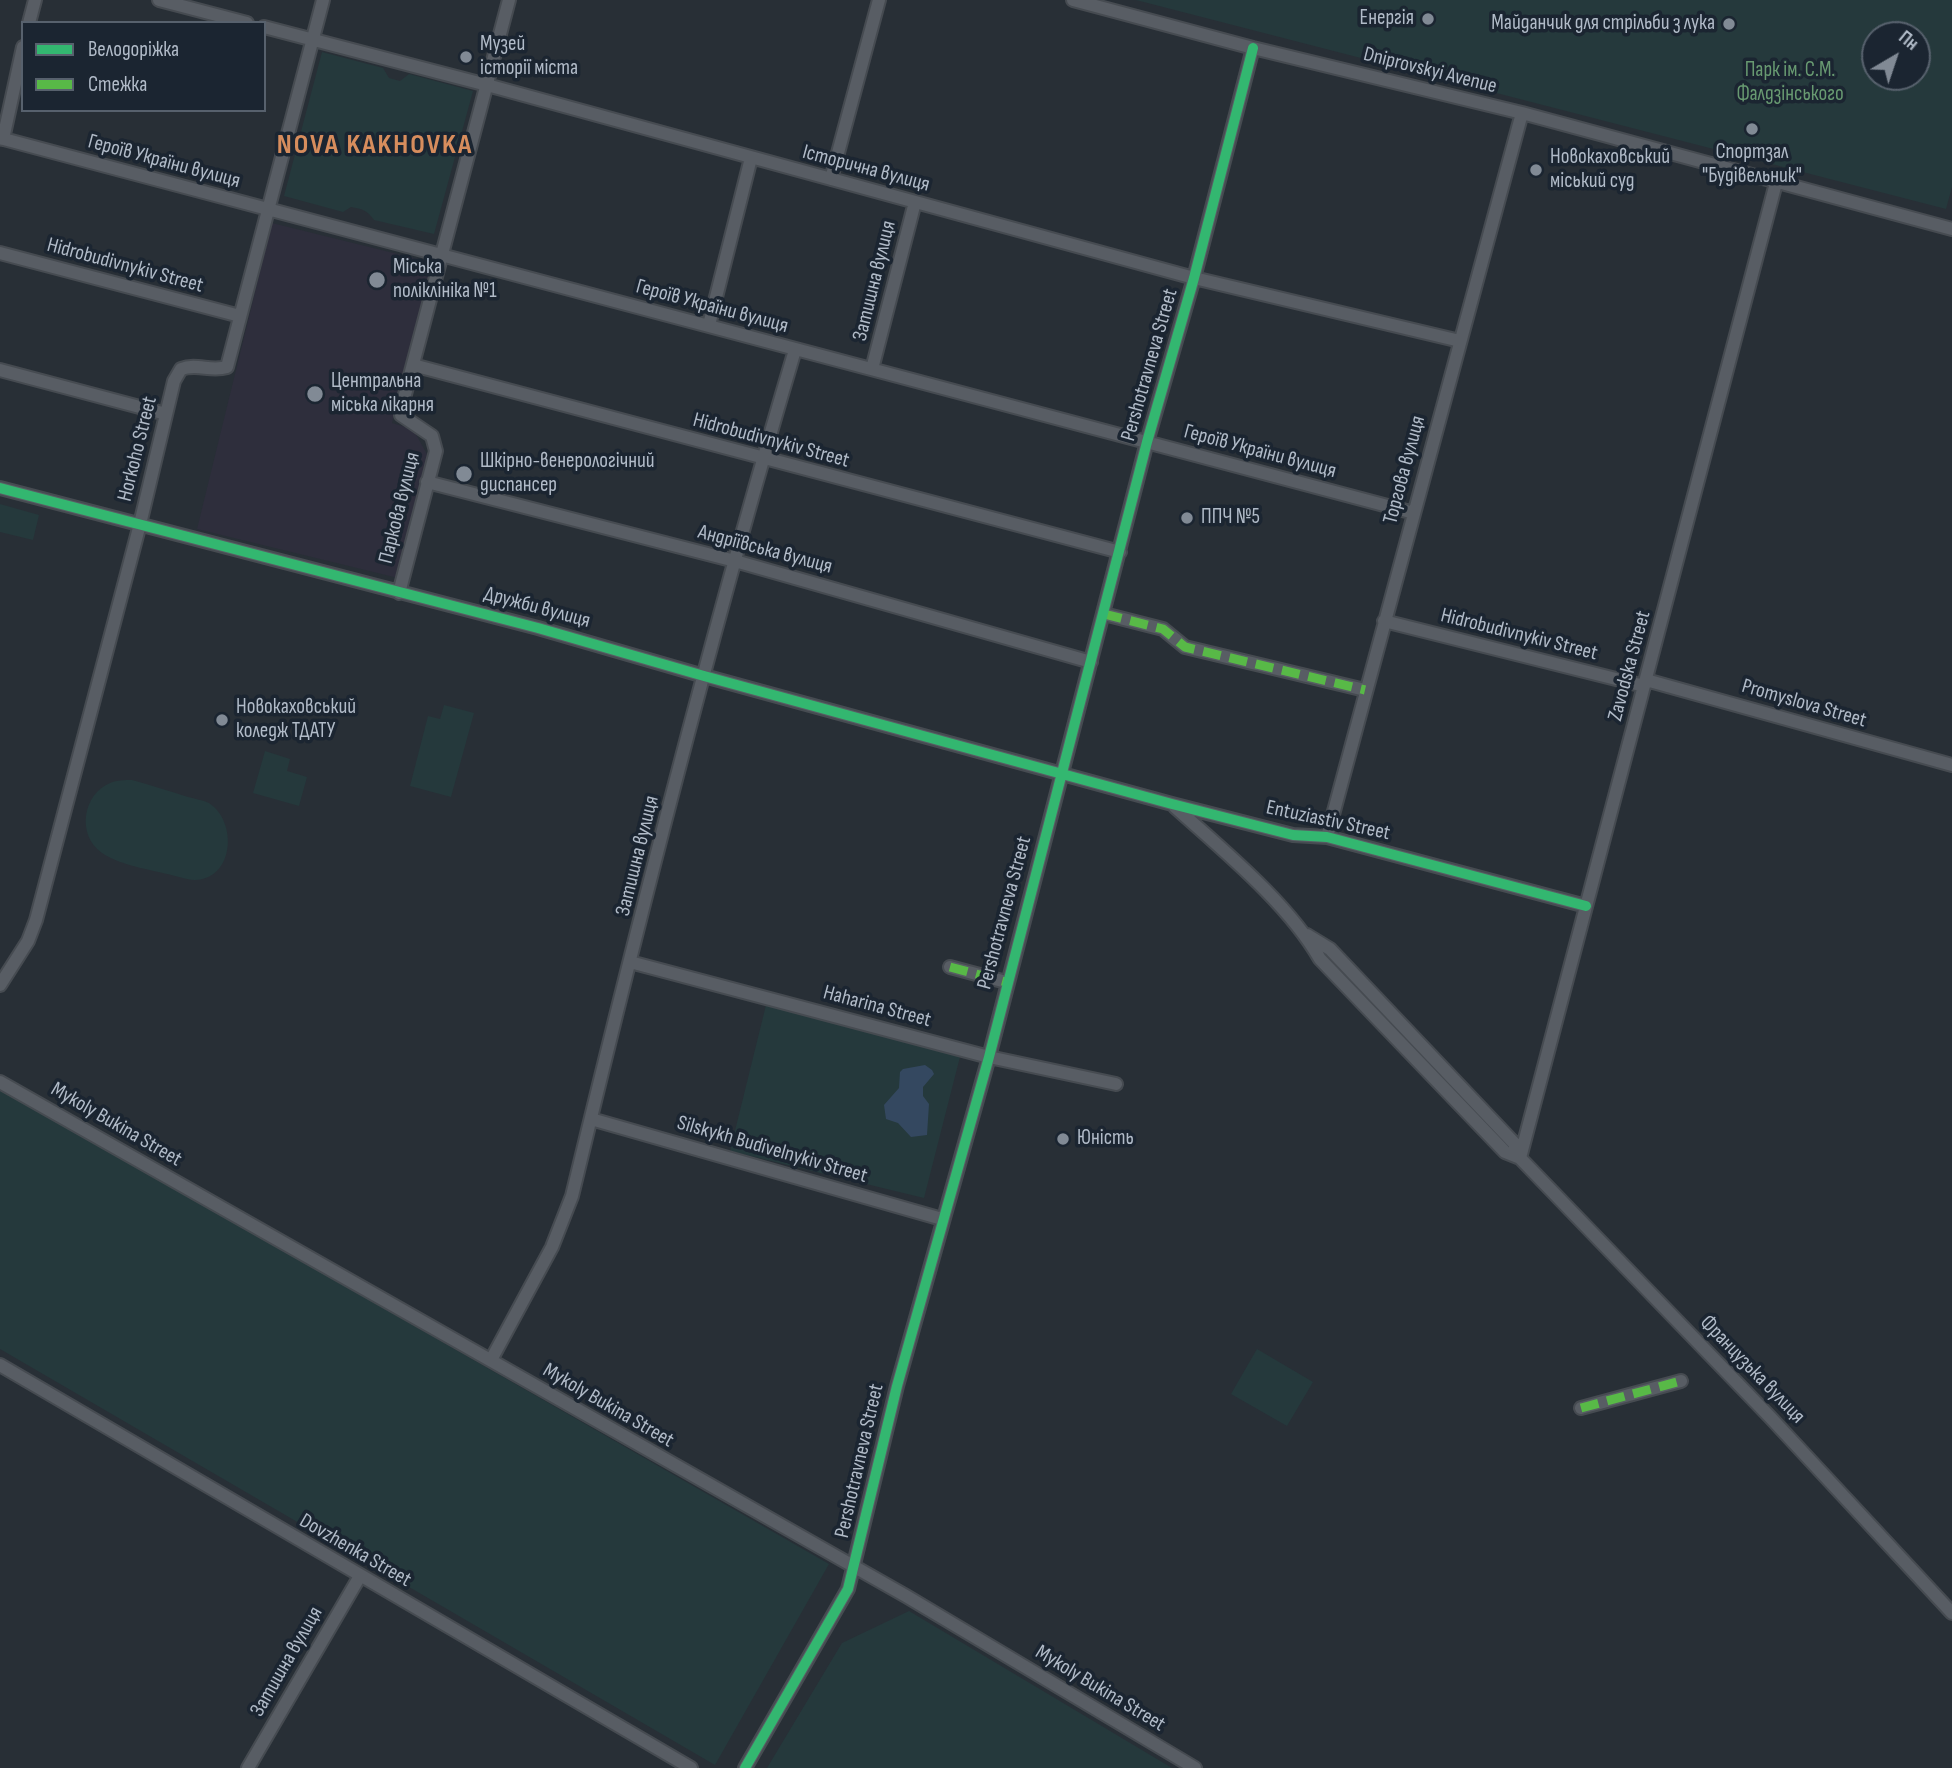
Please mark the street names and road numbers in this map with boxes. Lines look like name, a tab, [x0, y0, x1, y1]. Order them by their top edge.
street label: Dniprovskyi Avenue	[1361, 42, 1499, 100]
street label: Героїв України вулиця	[85, 130, 243, 194]
street label: Історична вулиця	[800, 140, 932, 198]
street label: Затишна вулиця	[848, 218, 902, 344]
street label: Hidrobudivnykiv Street	[44, 233, 206, 299]
street label: Героїв України вулиця	[633, 275, 791, 339]
street label: Pershotravneva Street	[1116, 286, 1184, 444]
street label: Horkoho Street	[113, 394, 163, 504]
street label: Hidrobudivnykiv Street	[690, 408, 852, 474]
street label: Торгова вулиця	[1378, 413, 1432, 527]
street label: Героїв України вулиця	[1181, 420, 1339, 484]
street label: Паркова вулиця	[374, 450, 426, 566]
street label: Андріївська вулиця	[695, 520, 835, 580]
street label: Дружби вулиця	[481, 582, 593, 634]
street label: Hidrobudivnykiv Street	[1438, 603, 1600, 667]
street label: Zavodska Street	[1603, 608, 1657, 724]
street label: Promyslova Street	[1739, 674, 1869, 734]
street label: Затишна вулиця	[611, 793, 665, 919]
street label: Entuziastiv Street	[1264, 796, 1392, 846]
street label: Pershotravneva Street	[972, 834, 1038, 992]
street label: Haharina Street	[820, 981, 934, 1033]
street label: Mykoly Bukina Street	[46, 1077, 186, 1173]
street label: Silskykh Budivelnykiv Street	[674, 1111, 870, 1189]
street label: Французька вулиця	[1694, 1311, 1810, 1429]
street label: Mykoly Bukina Street	[538, 1358, 678, 1454]
street label: Pershotravneva Street	[830, 1382, 890, 1540]
street label: Dovzhenka Street	[295, 1509, 415, 1593]
street label: Затишна вулиця	[245, 1602, 329, 1722]
street label: Mykoly Bukina Street	[1030, 1640, 1170, 1738]

